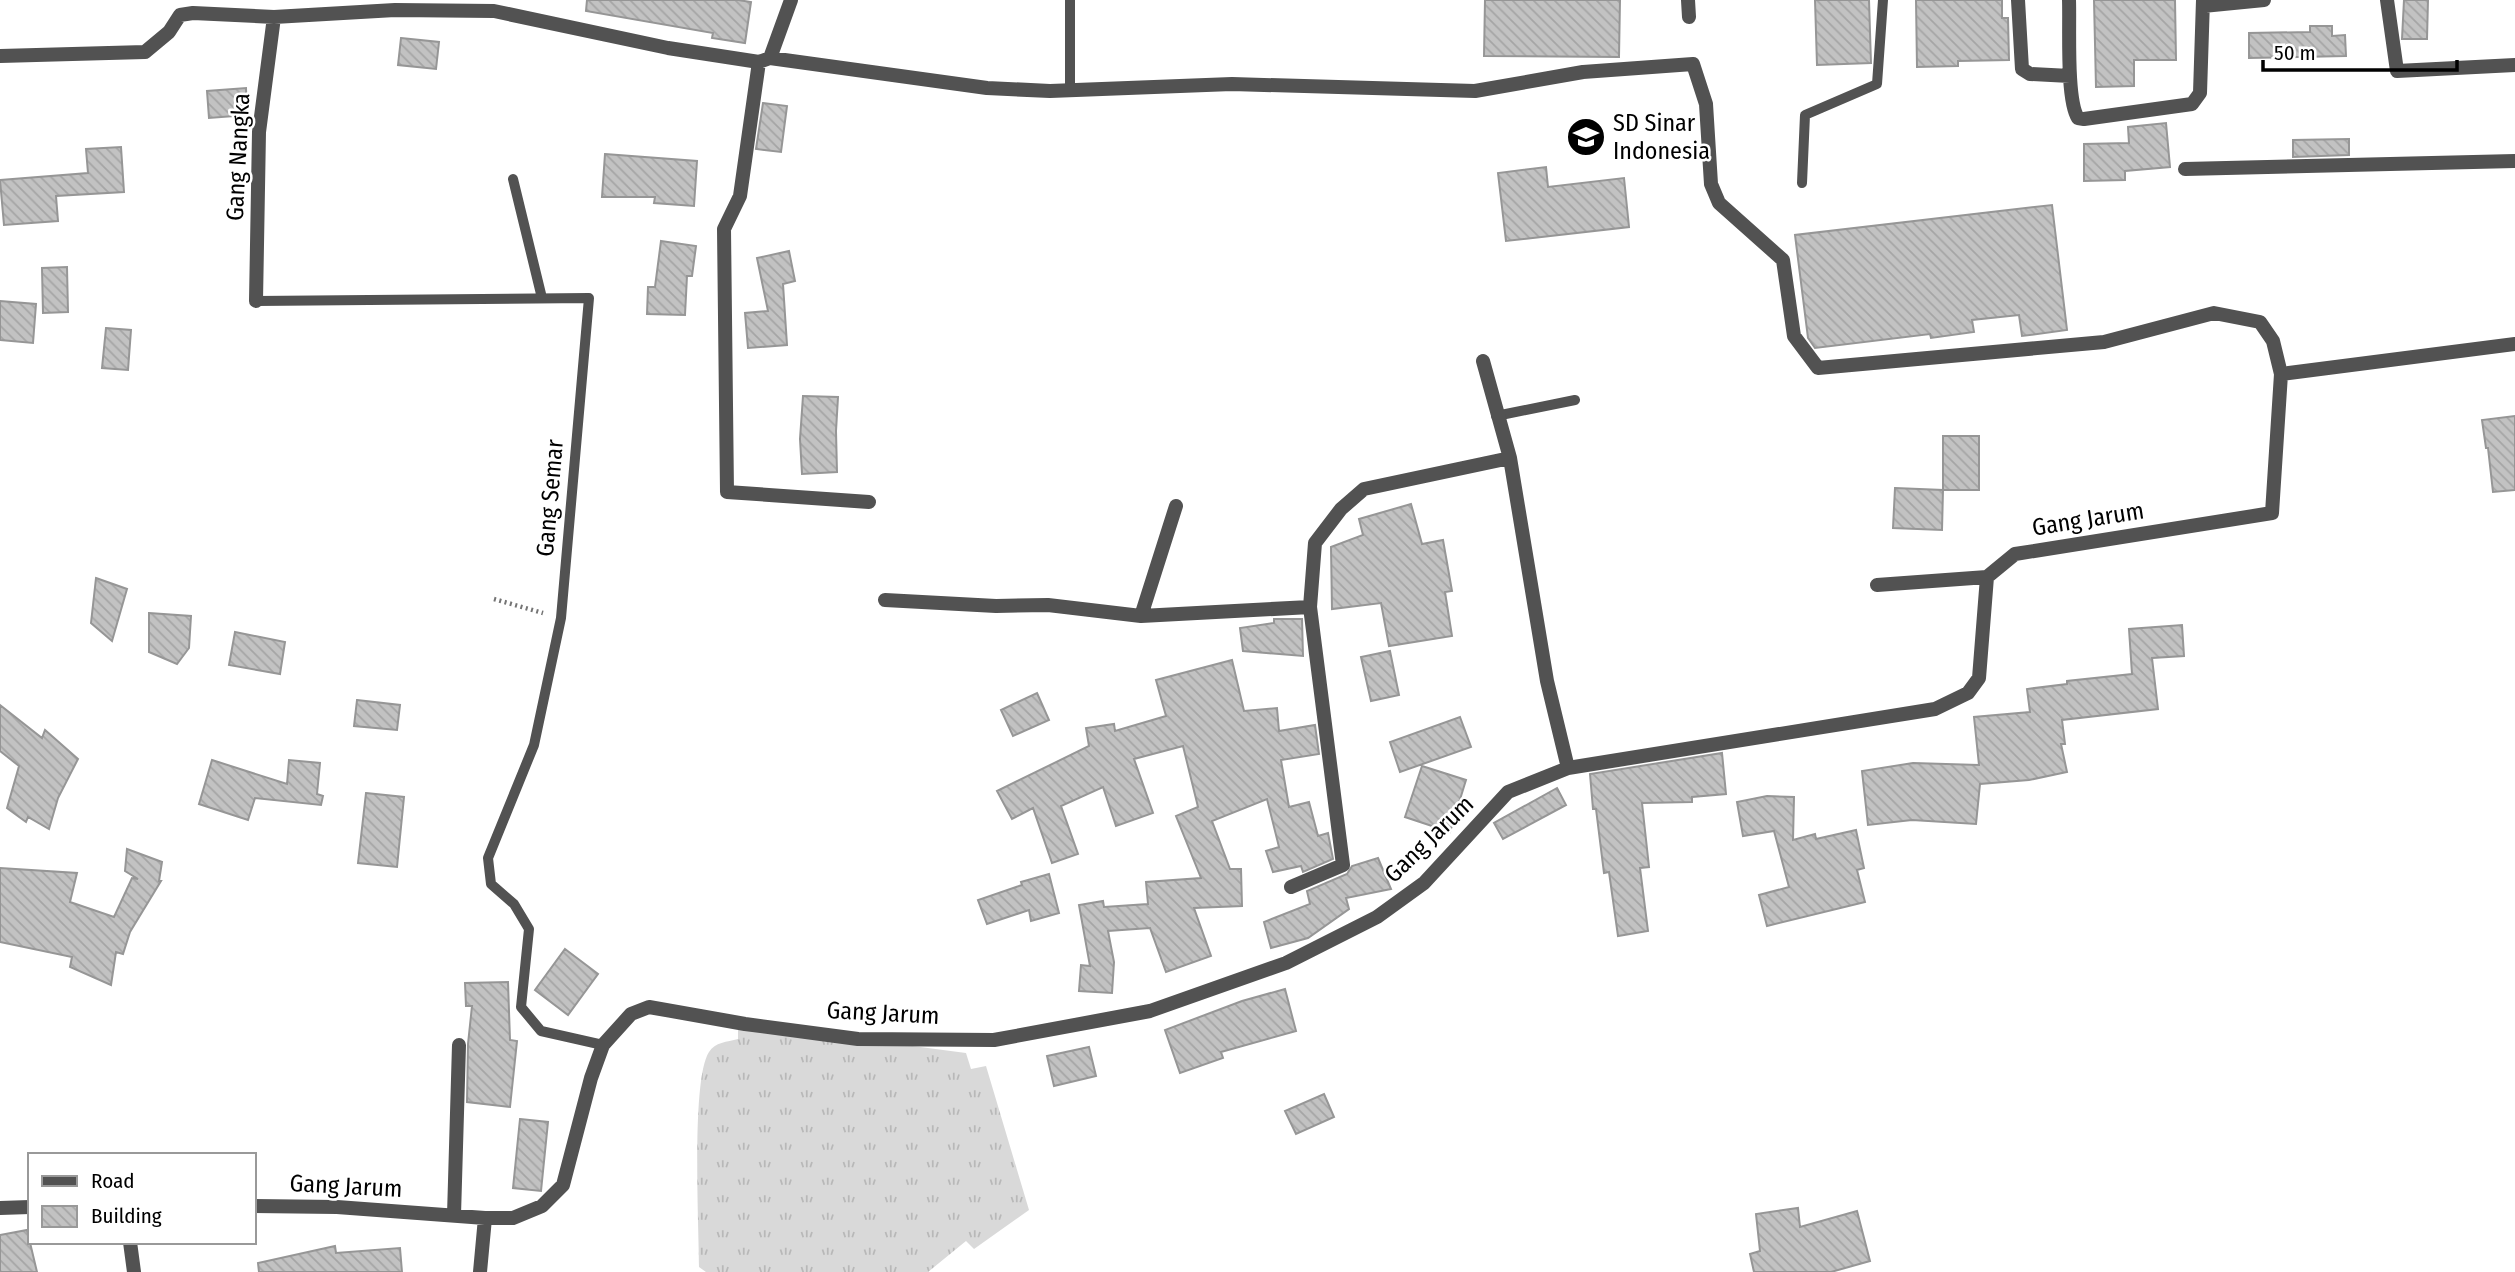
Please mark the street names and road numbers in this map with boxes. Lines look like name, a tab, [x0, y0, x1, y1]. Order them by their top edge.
street label: Gang Nangka	[221, 92, 255, 222]
street label: Gang Semar	[531, 438, 569, 558]
street label: Gang Jarum	[2030, 496, 2146, 542]
street label: Gang Jarum	[1379, 790, 1479, 888]
street label: Gang Jarum	[826, 996, 940, 1030]
street label: Gang Jarum	[289, 1169, 403, 1203]

